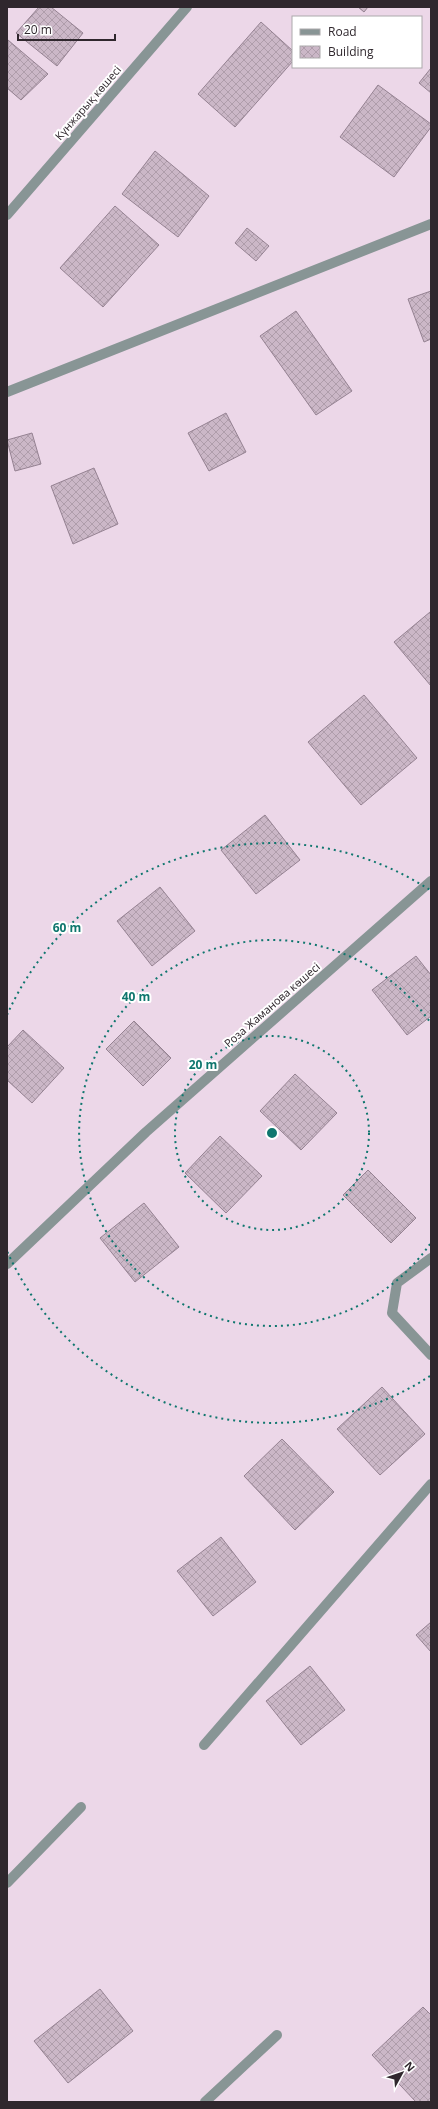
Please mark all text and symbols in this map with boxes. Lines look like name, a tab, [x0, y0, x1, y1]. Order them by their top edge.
scale bar	[18, 16, 115, 42]
legend	[292, 16, 422, 68]
text: 20 m	[24, 21, 52, 38]
text: Road	[328, 23, 357, 40]
text: Building	[328, 43, 374, 60]
street label: Күнжарық көшесі	[51, 62, 124, 143]
text: 60 m	[53, 919, 81, 936]
street label: Роза Жаманова көшесі	[221, 959, 323, 1050]
text: 40 m	[122, 988, 150, 1005]
text: 20 m	[189, 1056, 217, 1073]
centre of rings	[265, 1126, 279, 1140]
north arrow	[382, 2053, 422, 2093]
text: N	[401, 2058, 419, 2075]

